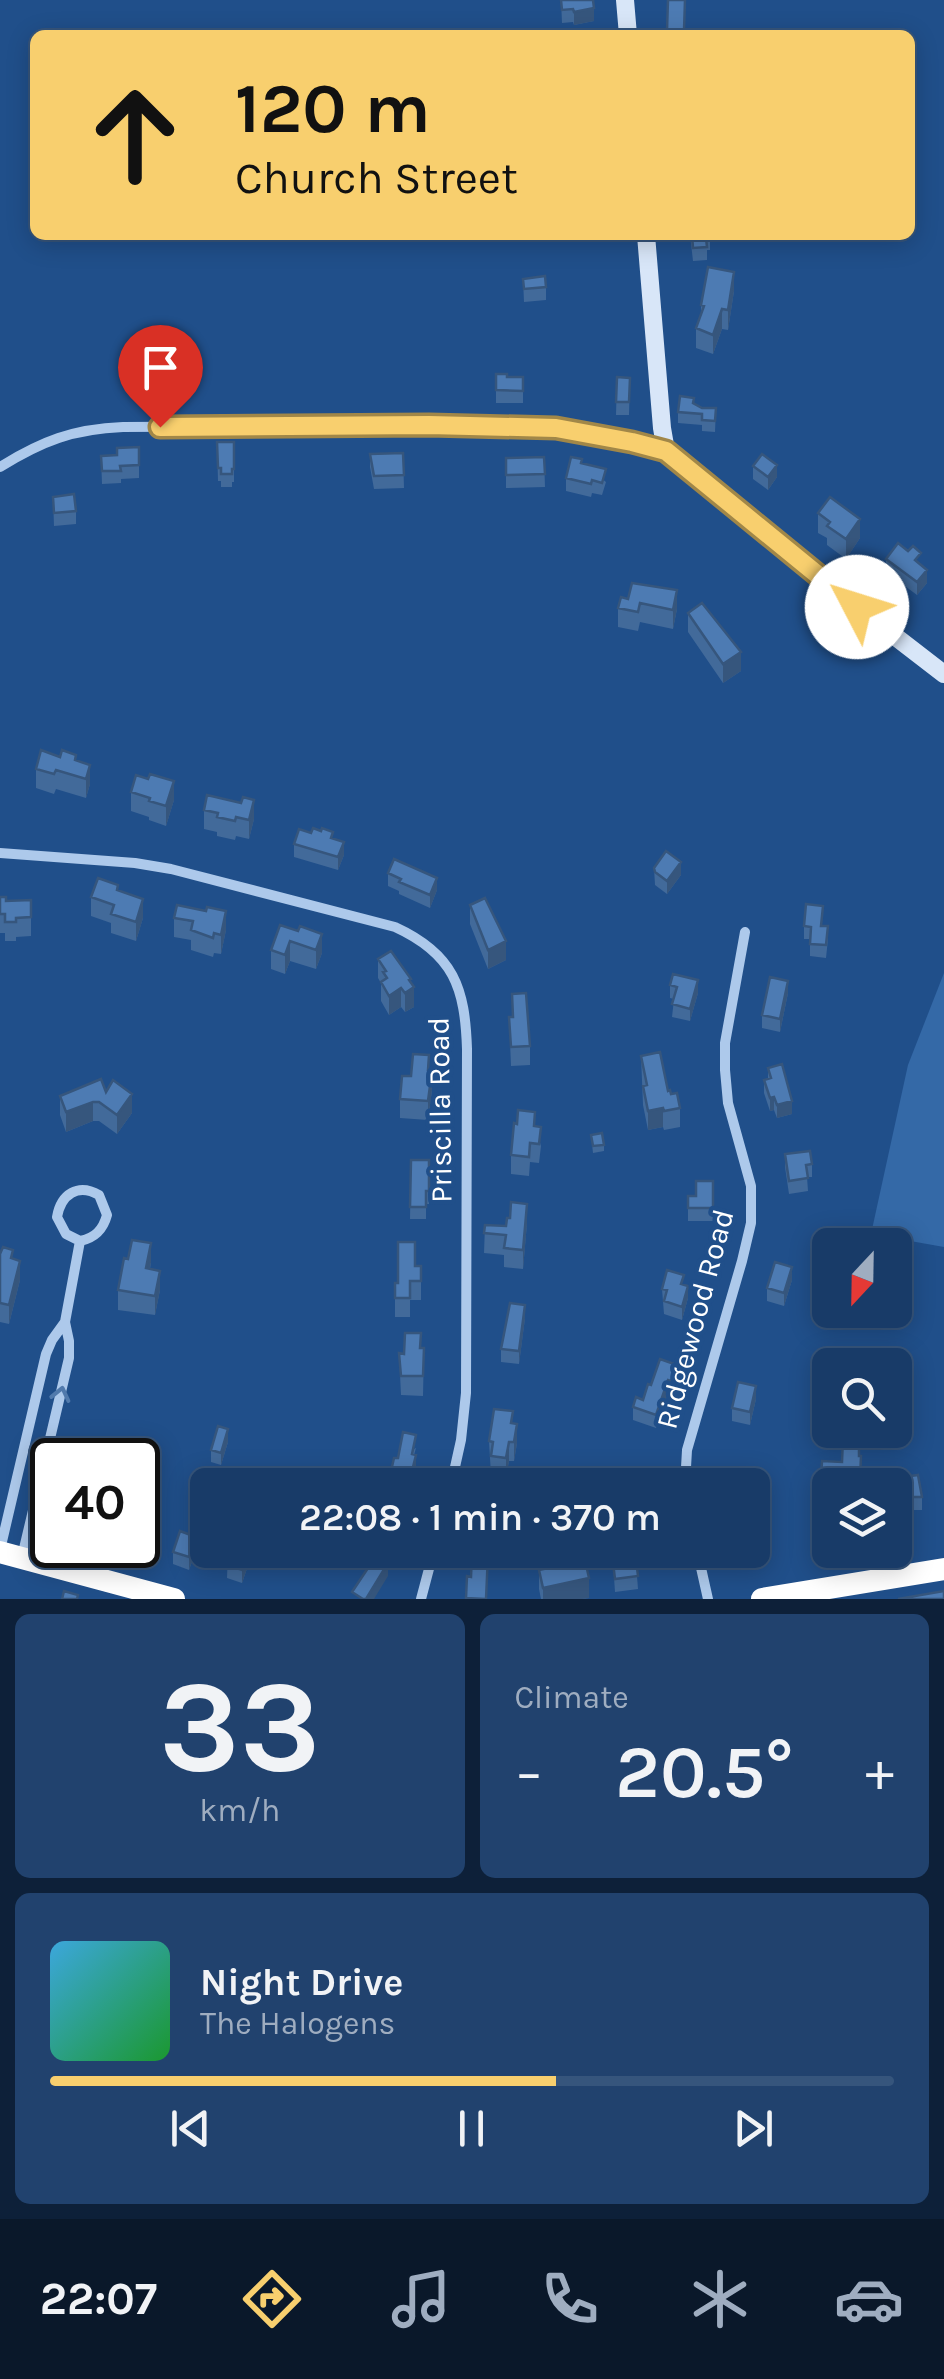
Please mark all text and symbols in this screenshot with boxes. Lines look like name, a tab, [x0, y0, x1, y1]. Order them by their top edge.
text: 120 m	[235, 68, 431, 150]
icon: ahead	[70, 70, 200, 200]
text: Church Street	[235, 152, 518, 204]
pin	[118, 325, 203, 428]
icon: arrive	[133, 340, 188, 395]
position arrow	[805, 555, 909, 659]
street label: Priscilla Road	[420, 1017, 460, 1203]
street label: Ridgewood Road	[648, 1205, 742, 1433]
north arrow	[812, 1228, 912, 1328]
map controls	[812, 1228, 912, 1568]
button: search	[812, 1348, 912, 1448]
one-way arrow	[49, 1386, 70, 1403]
speed limit sign: 40	[30, 1438, 160, 1568]
button: layers	[812, 1468, 912, 1568]
text: 22:08 · 1 min · 370 m	[299, 1495, 661, 1540]
text: 33	[159, 1651, 321, 1803]
text: Climate	[515, 1679, 629, 1716]
text: 20.5°	[615, 1728, 793, 1816]
text: −	[515, 1740, 543, 1804]
text: +	[865, 1740, 894, 1804]
text: km/h	[199, 1792, 280, 1829]
text: Night Drive	[200, 1960, 403, 2005]
text: The Halogens	[200, 2005, 395, 2042]
icon: previous	[163, 2101, 218, 2156]
icon: pause	[444, 2101, 499, 2156]
icon: next	[726, 2101, 781, 2156]
icon: directions	[237, 2264, 307, 2334]
icon: music	[386, 2264, 456, 2334]
icon: phone	[535, 2264, 605, 2334]
icon: climate	[685, 2264, 755, 2334]
icon: car	[834, 2264, 904, 2334]
text: 22:07	[40, 2273, 157, 2325]

